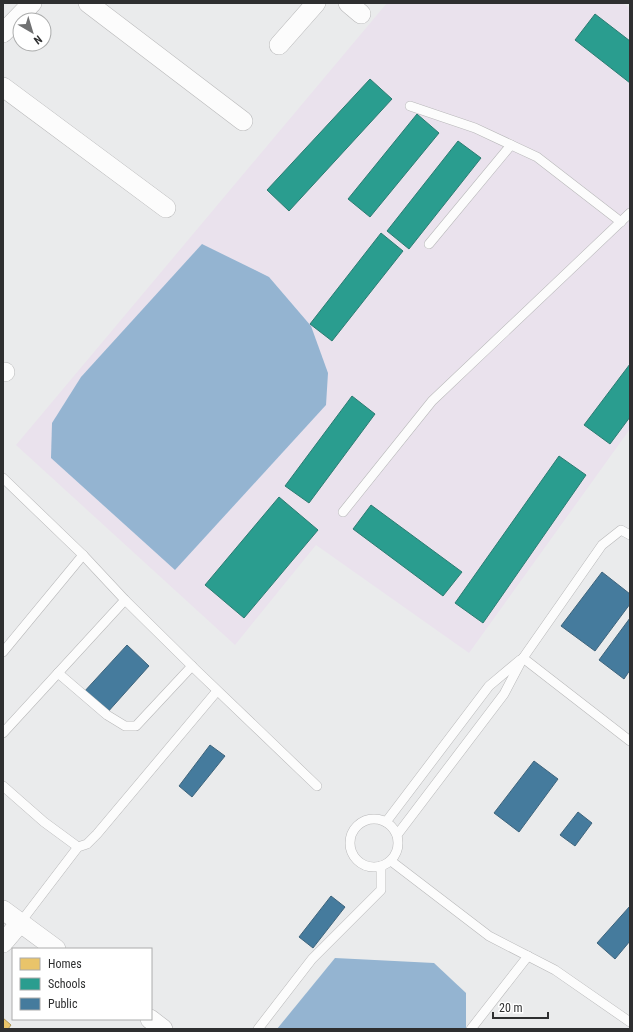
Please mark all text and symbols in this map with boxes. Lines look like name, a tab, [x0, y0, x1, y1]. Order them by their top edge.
north arrow	[12, 12, 52, 52]
text: N	[31, 32, 45, 47]
legend	[12, 948, 152, 1020]
text: Homes	[48, 957, 82, 971]
text: Schools	[48, 977, 86, 991]
scale bar	[493, 994, 548, 1020]
text: Public	[48, 997, 78, 1011]
text: 20 m	[499, 1001, 523, 1015]

